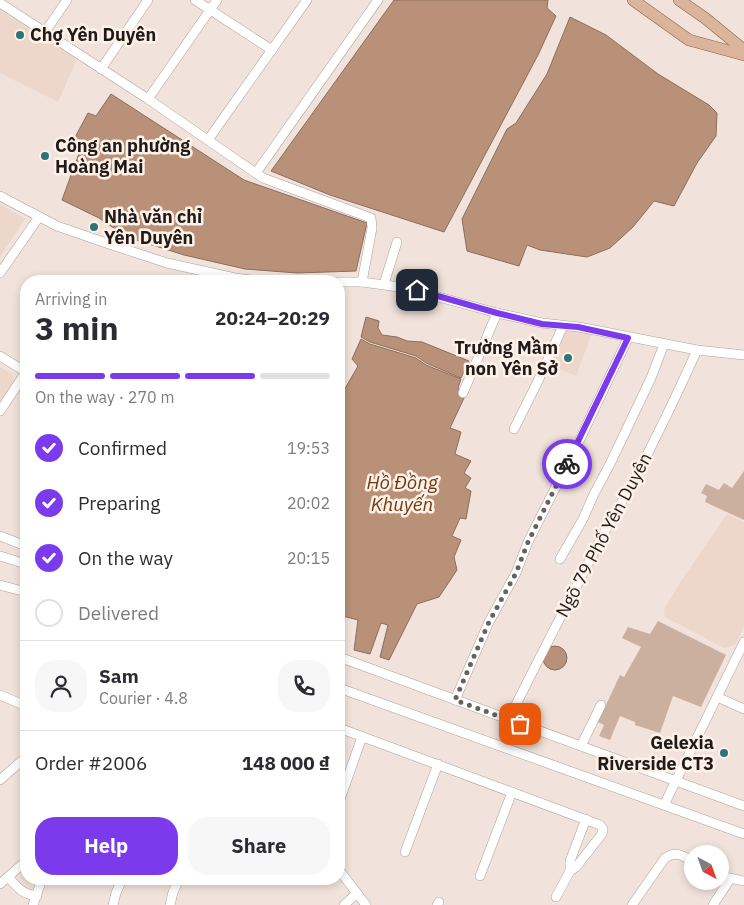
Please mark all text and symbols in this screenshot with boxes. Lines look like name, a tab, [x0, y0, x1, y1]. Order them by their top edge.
place label: Chợ Yên Duyên	[30, 23, 156, 46]
marker: Chợ Yên Duyên	[14, 29, 26, 41]
place label: Công an phường Hoàng Mai	[55, 134, 190, 178]
marker: Công an phường Hoàng Mai	[39, 150, 51, 162]
place label: Nhà văn chỉ Yên Duyên	[104, 205, 202, 249]
marker: Nhà văn chỉ Yên Duyên	[88, 221, 100, 233]
pin	[396, 269, 438, 311]
icon: home	[403, 276, 431, 304]
text: Arriving in	[35, 289, 107, 309]
text: 20:24–20:29	[215, 306, 330, 330]
text: 3 min	[35, 307, 119, 349]
place label: Trường Mầm non Yên Sở	[454, 336, 558, 380]
marker: Trường Mầm non Yên Sở	[562, 352, 574, 364]
text: On the way · 270 m	[35, 387, 174, 407]
icon: check	[35, 434, 63, 462]
text: Confirmed	[78, 436, 167, 460]
text: 19:53	[287, 438, 330, 458]
courier	[542, 439, 592, 489]
street label: Ngõ 79 Phố Yên Duyên	[550, 448, 657, 621]
icon: bike	[553, 450, 581, 478]
water label: Hồ Đồng Khuyến	[366, 470, 439, 516]
icon: check	[35, 489, 63, 517]
text: Preparing	[78, 491, 160, 515]
text: 20:02	[287, 493, 330, 513]
icon: check	[35, 544, 63, 572]
text: On the way	[78, 546, 173, 570]
text: 20:15	[287, 548, 330, 568]
text: Delivered	[78, 601, 159, 625]
button: person	[35, 660, 87, 712]
button: phone	[278, 660, 330, 712]
text: Sam	[99, 664, 139, 688]
text: Courier · 4.8	[99, 688, 188, 708]
pin	[499, 703, 541, 745]
icon: bag	[506, 710, 534, 738]
place label: Gelexia Riverside CT3	[597, 731, 714, 775]
marker: Gelexia Riverside CT3	[718, 747, 730, 759]
text: Order #2006	[35, 751, 147, 775]
text: 148 000 ₫	[242, 751, 330, 775]
button: Help	[35, 817, 178, 875]
button: Share	[188, 817, 330, 875]
north arrow	[684, 845, 729, 890]
map controls	[684, 845, 729, 890]

